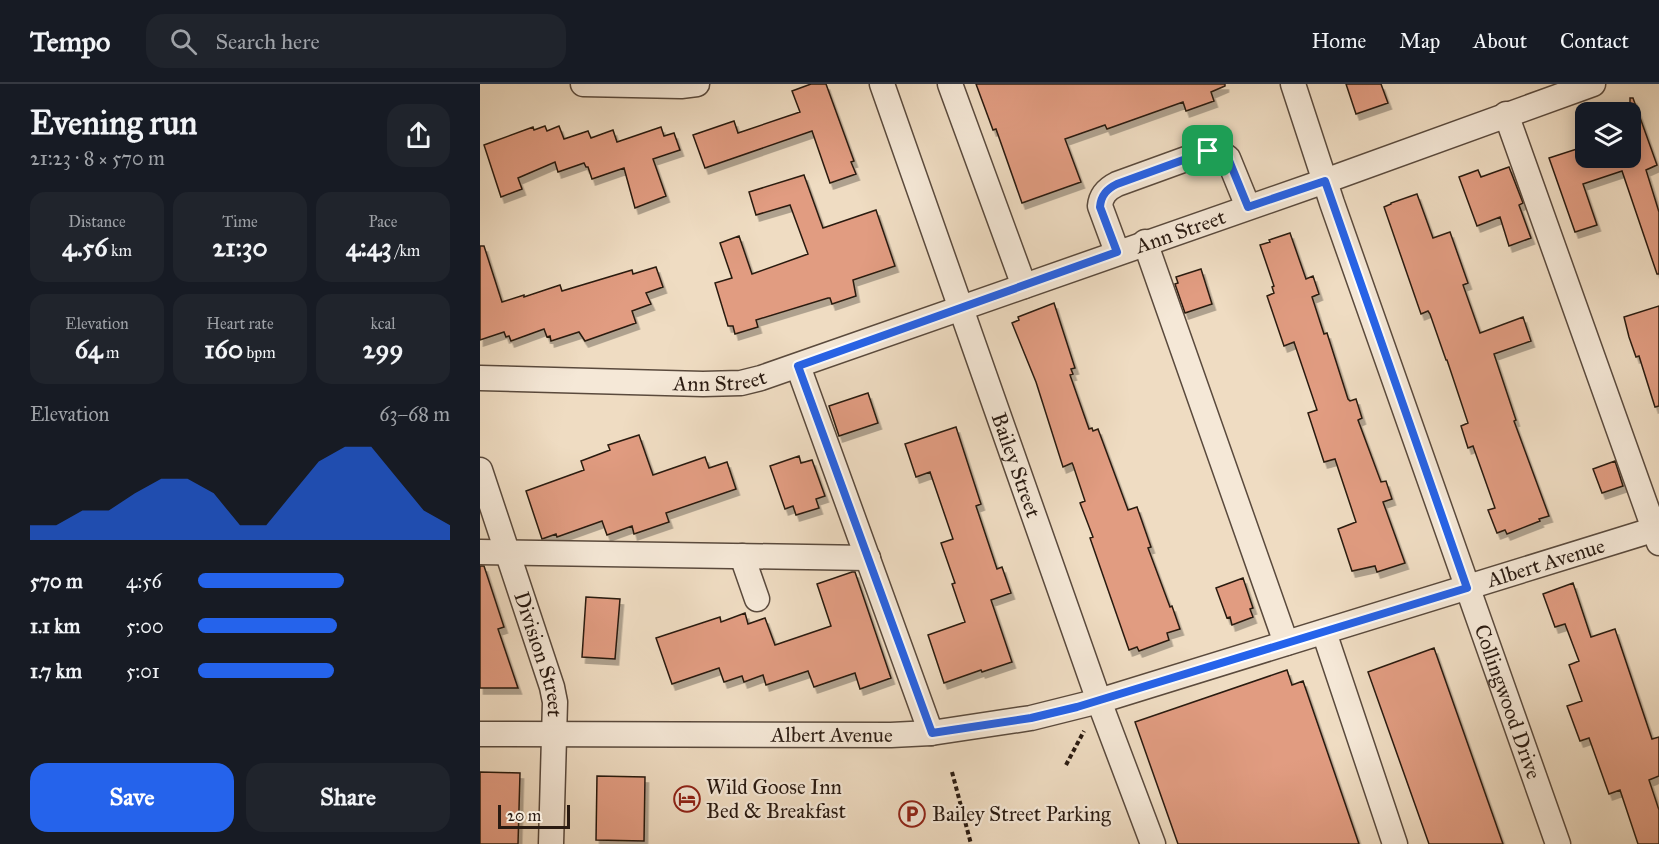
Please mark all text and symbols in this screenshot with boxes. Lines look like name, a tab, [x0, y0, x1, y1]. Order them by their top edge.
search box	[146, 14, 566, 68]
text: Tempo	[30, 24, 110, 59]
icon: search	[167, 25, 200, 58]
text: Search here	[215, 28, 320, 55]
text: Home	[1311, 28, 1366, 54]
text: Map	[1399, 28, 1440, 54]
text: About	[1473, 28, 1527, 54]
text: Contact	[1560, 28, 1629, 54]
map controls	[1575, 102, 1641, 168]
button: layers	[1575, 102, 1641, 168]
text: Evening run	[30, 103, 197, 143]
button: share	[387, 104, 450, 167]
pin	[1182, 125, 1233, 176]
icon: arrive	[1191, 134, 1224, 167]
text: 21:23 · 8 × 570 m	[30, 146, 165, 170]
street label: Ann Street	[1131, 204, 1229, 260]
text: Distance	[68, 212, 126, 231]
text: Time	[222, 212, 258, 231]
text: Pace	[368, 212, 398, 231]
text: 4.56	[62, 231, 108, 263]
text: 21:30	[212, 231, 268, 263]
text: 4:43	[346, 231, 392, 263]
text: km	[108, 241, 132, 260]
text: /km	[392, 241, 420, 260]
text: Elevation	[65, 314, 129, 333]
text: Heart rate	[206, 314, 274, 333]
text: kcal	[370, 314, 396, 333]
text: 64	[75, 333, 102, 365]
text: 160	[204, 333, 243, 365]
text: 299	[363, 333, 403, 365]
text: m	[102, 343, 119, 362]
text: bpm	[243, 343, 276, 362]
street label: Ann Street	[672, 364, 771, 397]
text: Elevation	[30, 402, 109, 426]
text: 63–68 m	[379, 402, 450, 426]
street label: Bailey Street	[986, 409, 1047, 522]
street label: Albert Avenue	[1483, 532, 1608, 594]
text: 570 m	[30, 569, 83, 593]
text: 4:56	[126, 569, 162, 593]
street label: Division Street	[508, 588, 568, 718]
text: 1.1 km	[30, 614, 80, 638]
text: 5:00	[126, 614, 164, 638]
street label: Collingwood Drive	[1469, 621, 1547, 783]
text: 1.7 km	[30, 659, 82, 683]
text: 5:01	[126, 659, 160, 683]
street label: Albert Avenue	[770, 722, 893, 748]
button: Save	[30, 763, 234, 832]
button: Share	[246, 763, 450, 832]
place label: Wild Goose Inn Bed & Breakfast	[706, 774, 847, 824]
hotel icon: Wild Goose Inn Bed & Breakfast	[672, 784, 702, 814]
parking icon: Bailey Street Parking	[897, 799, 927, 829]
place label: Bailey Street Parking	[932, 801, 1111, 827]
scale bar	[498, 802, 570, 830]
text: 20 m	[507, 806, 541, 825]

